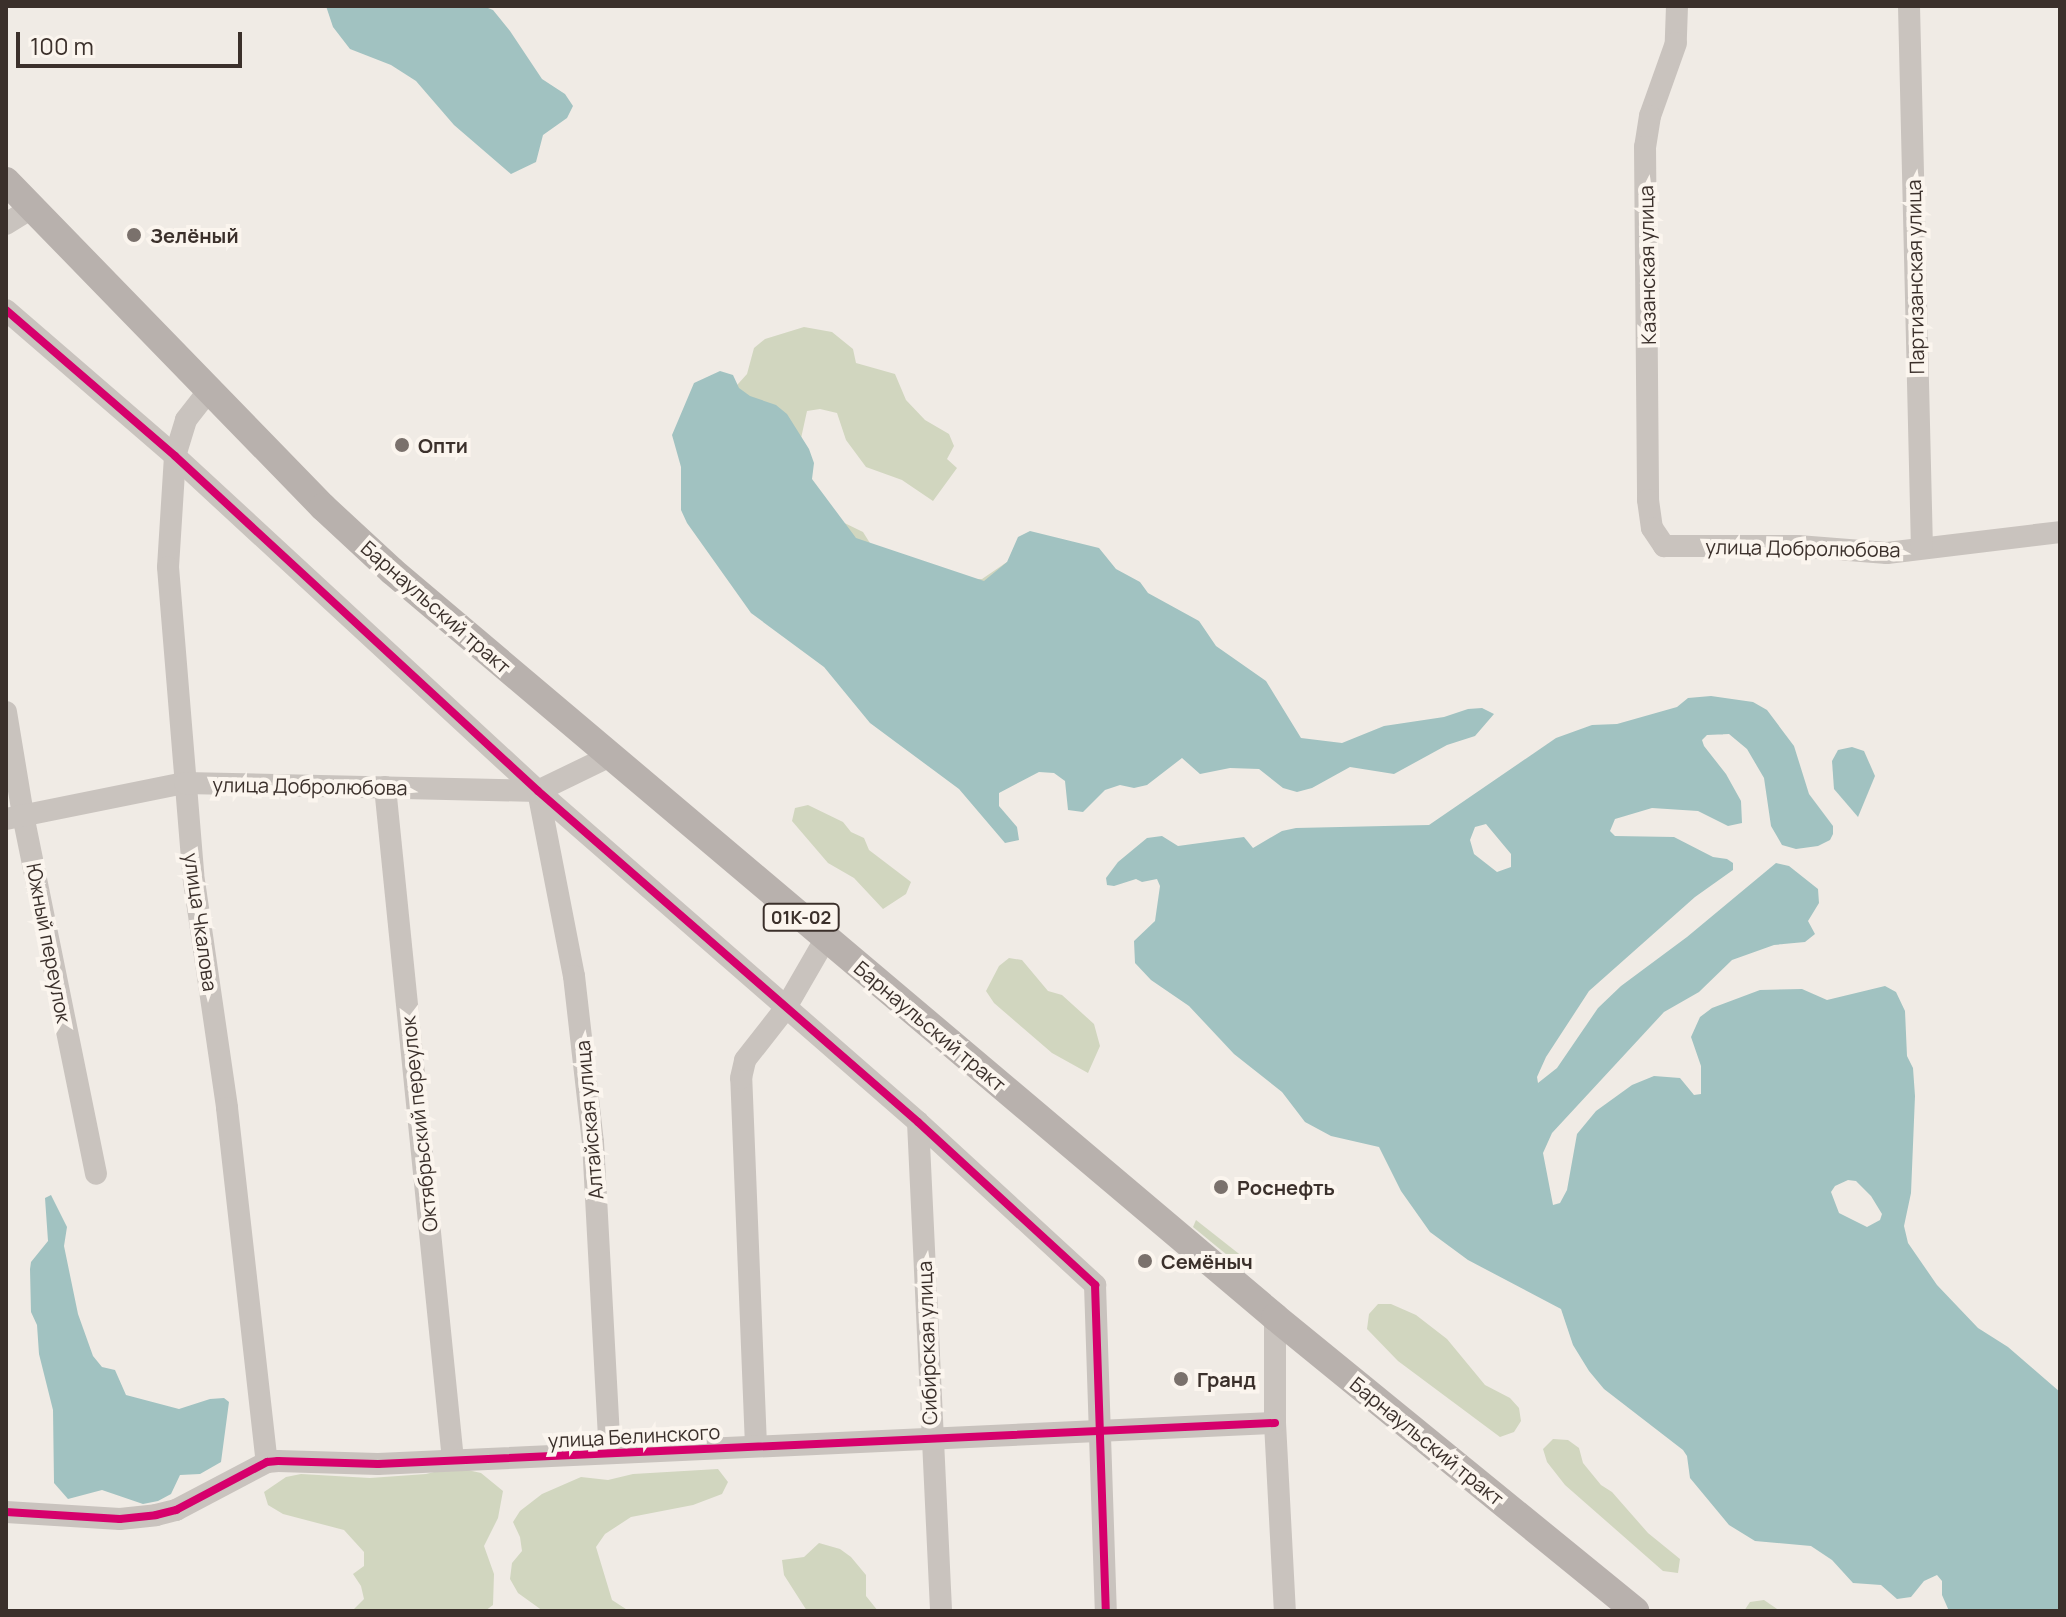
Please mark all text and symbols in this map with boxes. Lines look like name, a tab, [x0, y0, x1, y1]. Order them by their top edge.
scale bar	[20, 16, 246, 66]
text: 100 m	[30, 29, 94, 62]
street label: Партизанская улица	[1901, 179, 1929, 375]
street label: Казанская улица	[1634, 185, 1660, 345]
place label: Зелёный	[150, 223, 239, 247]
marker: Зелёный	[125, 226, 143, 244]
place label: Опти	[418, 433, 468, 457]
marker: Опти	[393, 436, 411, 454]
street label: улица Добролюбова	[1705, 534, 1901, 562]
street label: Барнаульский тракт	[356, 535, 516, 679]
street label: улица Добролюбова	[212, 772, 408, 800]
street label: улица Чкалова	[179, 851, 223, 993]
street label: Южный переулок	[22, 861, 76, 1025]
road number: 01К-02	[761, 903, 841, 931]
street label: Барнаульский тракт	[849, 956, 1011, 1096]
street label: Октябрьский переулок	[396, 1015, 442, 1233]
street label: Алтайская улица	[570, 1039, 608, 1201]
place label: Роснефть	[1237, 1175, 1335, 1199]
marker: Роснефть	[1212, 1178, 1230, 1196]
place label: Семёныч	[1161, 1249, 1253, 1273]
marker: Семёныч	[1136, 1252, 1154, 1270]
street label: Сибирская улица	[912, 1261, 942, 1425]
place label: Гранд	[1197, 1367, 1256, 1391]
marker: Гранд	[1172, 1370, 1190, 1388]
street label: Барнаульский тракт	[1345, 1372, 1509, 1510]
street label: улица Белинского	[547, 1420, 721, 1452]

